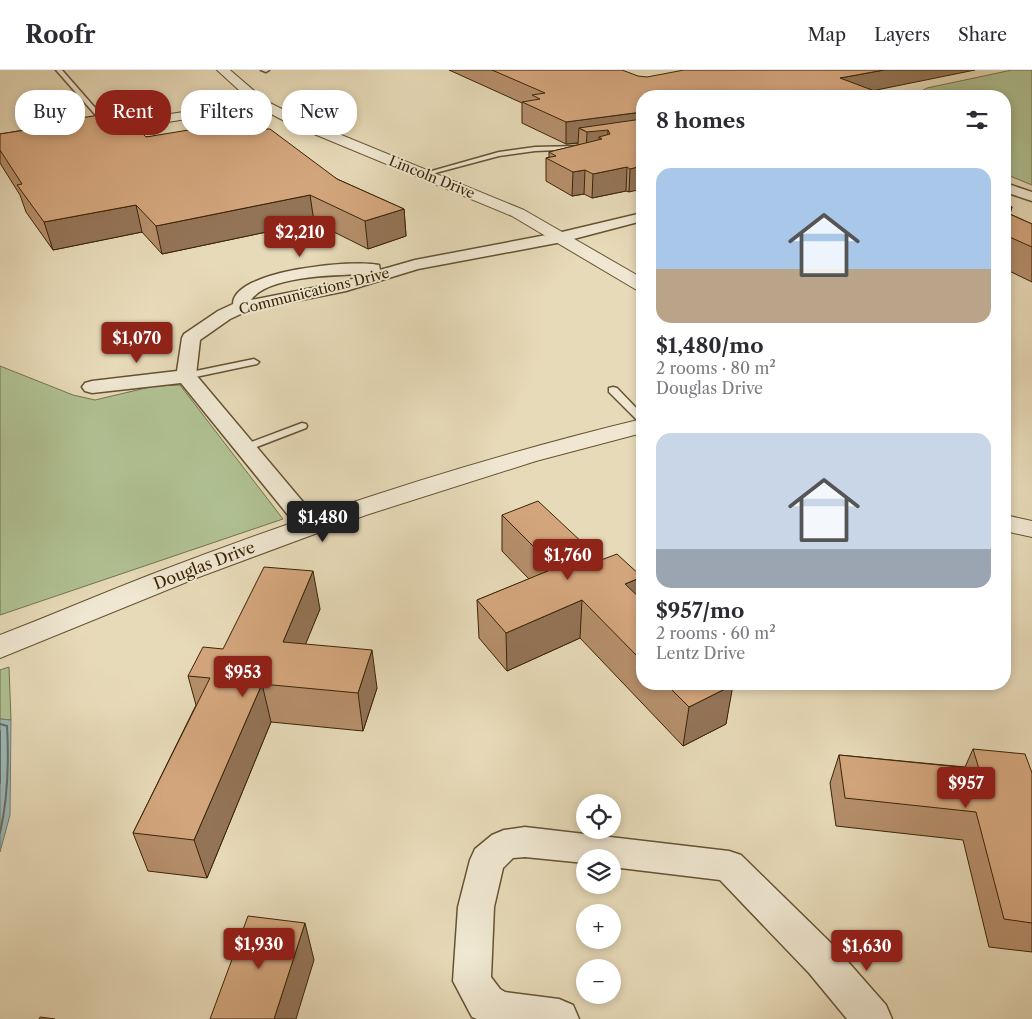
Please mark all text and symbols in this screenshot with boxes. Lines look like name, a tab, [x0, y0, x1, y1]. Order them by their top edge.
text: Roofr	[25, 20, 96, 49]
text: Map	[808, 24, 846, 46]
text: Layers	[874, 24, 930, 46]
text: Share	[958, 24, 1007, 46]
chip: Buy	[15, 90, 85, 135]
chip: Rent	[95, 90, 171, 135]
chip: Filters	[181, 90, 272, 135]
chip: New	[282, 90, 357, 135]
icon: filters	[963, 106, 991, 134]
text: 8 homes	[656, 108, 745, 133]
street label: Lincoln Drive	[386, 152, 478, 202]
icon: home	[779, 200, 869, 290]
pin: $2,210	[259, 216, 341, 258]
text: $2,210	[275, 222, 325, 242]
street label: Communications Drive	[237, 264, 391, 318]
pin: $1,070	[96, 322, 178, 364]
text: $1,070	[112, 328, 162, 348]
text: $1,480/mo	[656, 333, 764, 358]
text: 2 rooms · 80 m²	[656, 358, 776, 378]
text: Douglas Drive	[656, 378, 763, 398]
icon: home	[779, 465, 869, 555]
pin: $1,480	[282, 500, 364, 543]
text: $1,480	[298, 507, 348, 527]
street label: Douglas Drive	[150, 536, 258, 594]
pin: $1,760	[527, 538, 609, 581]
text: $1,760	[544, 545, 592, 565]
text: $957/mo	[656, 598, 744, 623]
text: 2 rooms · 60 m²	[656, 623, 776, 643]
text: Lentz Drive	[656, 643, 745, 663]
pin: $953	[213, 656, 273, 698]
text: $953	[225, 662, 261, 682]
pin: $957	[936, 766, 996, 809]
text: $957	[948, 773, 984, 793]
map controls	[576, 794, 621, 1004]
button: locate	[576, 794, 621, 839]
button: layers	[576, 849, 621, 894]
button: +	[576, 904, 621, 949]
pin: $1,930	[218, 928, 300, 970]
pin: $1,630	[826, 930, 908, 972]
text: $1,930	[235, 934, 283, 954]
text: $1,630	[842, 936, 892, 956]
button: −	[576, 959, 621, 1004]

